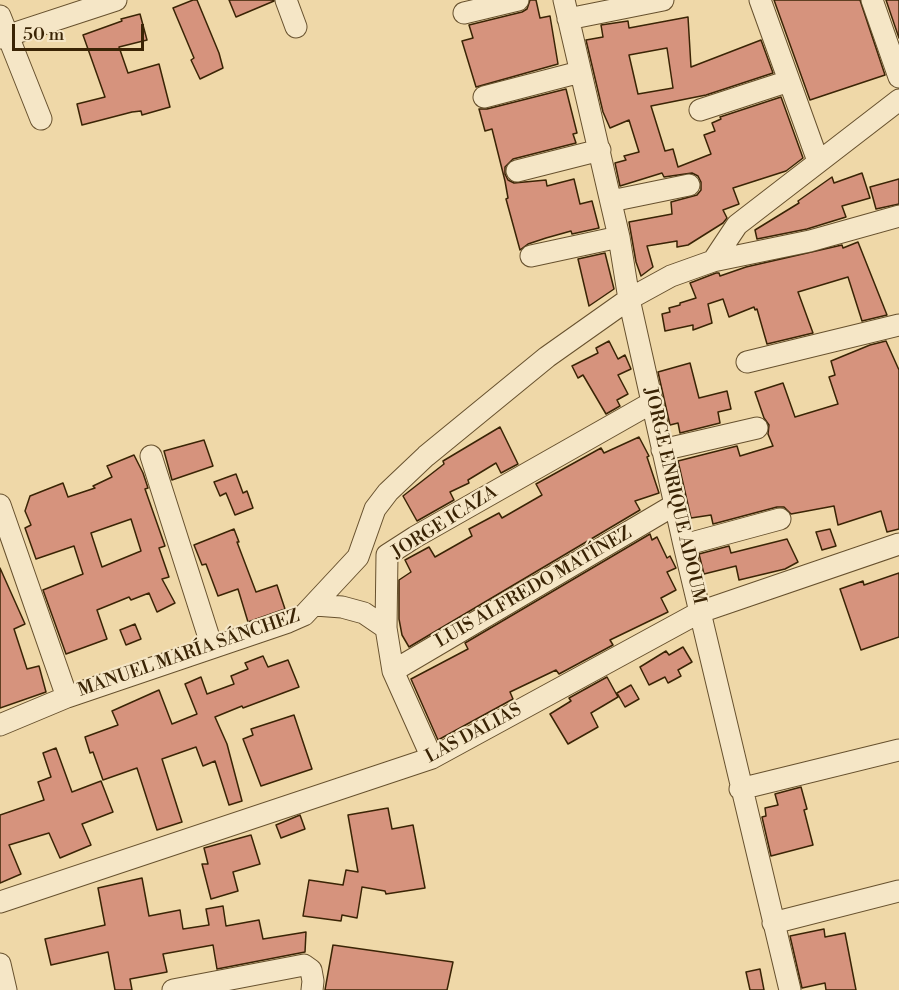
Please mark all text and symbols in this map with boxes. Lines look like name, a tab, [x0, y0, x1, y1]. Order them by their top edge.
scale bar	[15, 12, 147, 50]
text: 50 m	[23, 23, 64, 46]
street label: JORGE ENRIQUE ADOUM	[639, 386, 709, 606]
street label: JORGE ICAZA	[388, 482, 502, 564]
street label: LUIS ALFREDO MATÍNEZ	[432, 523, 636, 653]
street label: MANUEL MARÍA SÁNCHEZ	[75, 606, 303, 702]
street label: LAS DALIAS	[422, 700, 526, 768]

